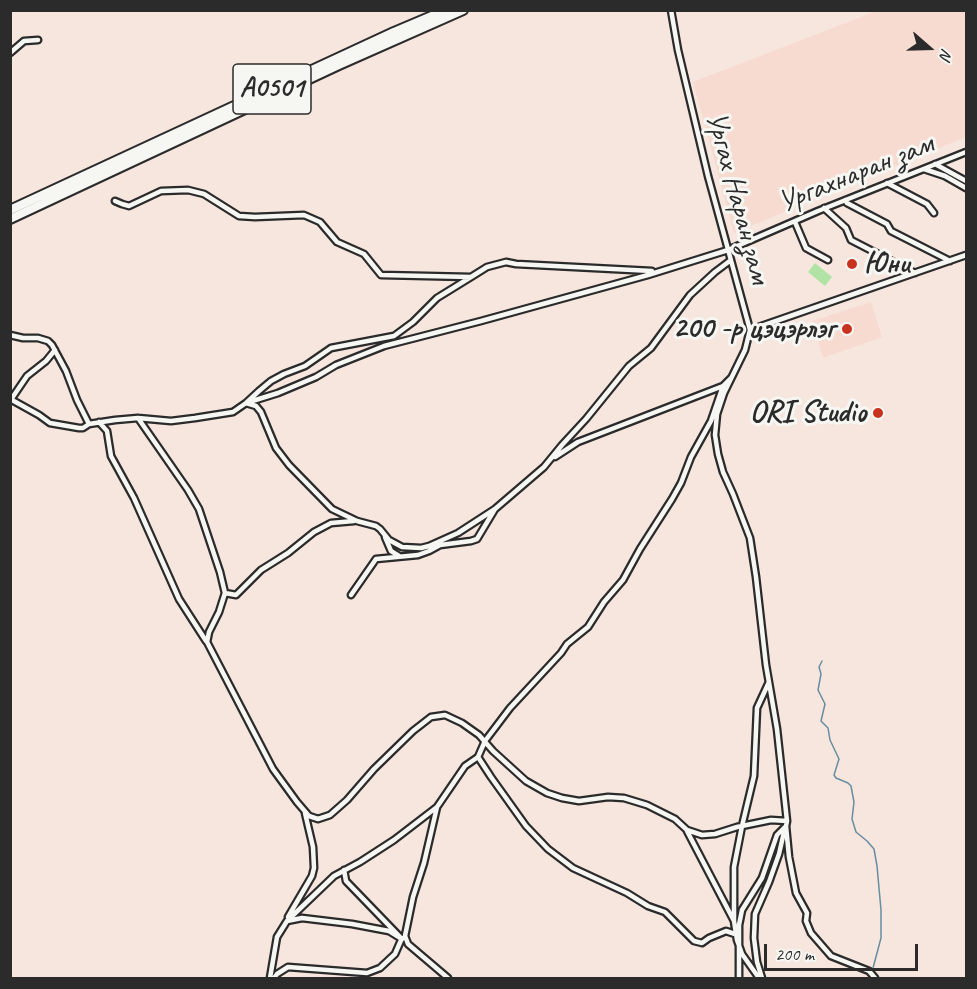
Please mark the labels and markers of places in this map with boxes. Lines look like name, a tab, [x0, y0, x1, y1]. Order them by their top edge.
place label: Юни	[864, 246, 910, 282]
marker: Юни	[845, 257, 859, 271]
place label: 200 -р цэцэрлэг	[673, 311, 835, 347]
marker: 200 -р цэцэрлэг	[840, 322, 854, 336]
place label: ORI Studio	[750, 395, 866, 431]
marker: ORI Studio	[871, 406, 885, 420]

